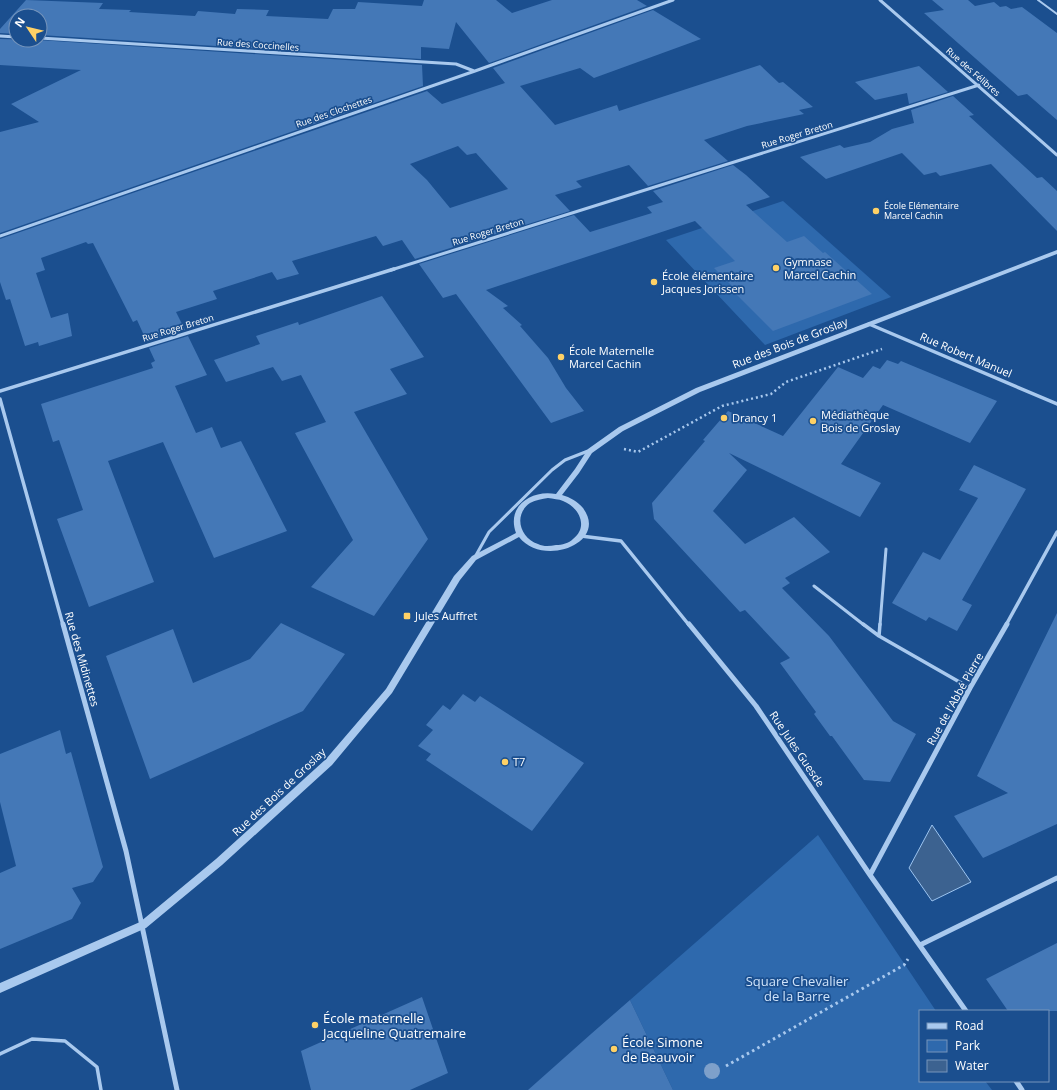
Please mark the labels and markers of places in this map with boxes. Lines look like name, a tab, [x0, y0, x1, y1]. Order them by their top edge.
place label: École Elémentaire Marcel Cachin	[884, 199, 959, 222]
marker: École Elémentaire Marcel Cachin	[871, 206, 881, 216]
place label: Gymnase Marcel Cachin	[784, 254, 856, 282]
marker: Gymnase Marcel Cachin	[771, 263, 781, 273]
place label: École élémentaire Jacques Jorissen	[661, 268, 754, 296]
marker: École élémentaire Jacques Jorissen	[649, 277, 659, 287]
place label: École Maternelle Marcel Cachin	[569, 343, 654, 371]
marker: École Maternelle Marcel Cachin	[556, 352, 566, 362]
place label: Médiathèque Bois de Groslay	[821, 407, 901, 435]
place label: Drancy 1	[732, 410, 777, 425]
marker: Drancy 1	[719, 413, 729, 423]
marker: Médiathèque Bois de Groslay	[808, 416, 818, 426]
place label: Jules Auffret	[414, 608, 478, 623]
marker: Jules Auffret	[402, 611, 412, 621]
place label: T7	[513, 754, 525, 769]
marker: T7	[500, 757, 510, 767]
place label: École maternelle Jacqueline Quatremaire	[321, 1009, 466, 1042]
marker: École maternelle Jacqueline Quatremaire	[310, 1020, 320, 1030]
place label: École Simone de Beauvoir	[622, 1033, 703, 1066]
marker: École Simone de Beauvoir	[609, 1044, 619, 1054]

